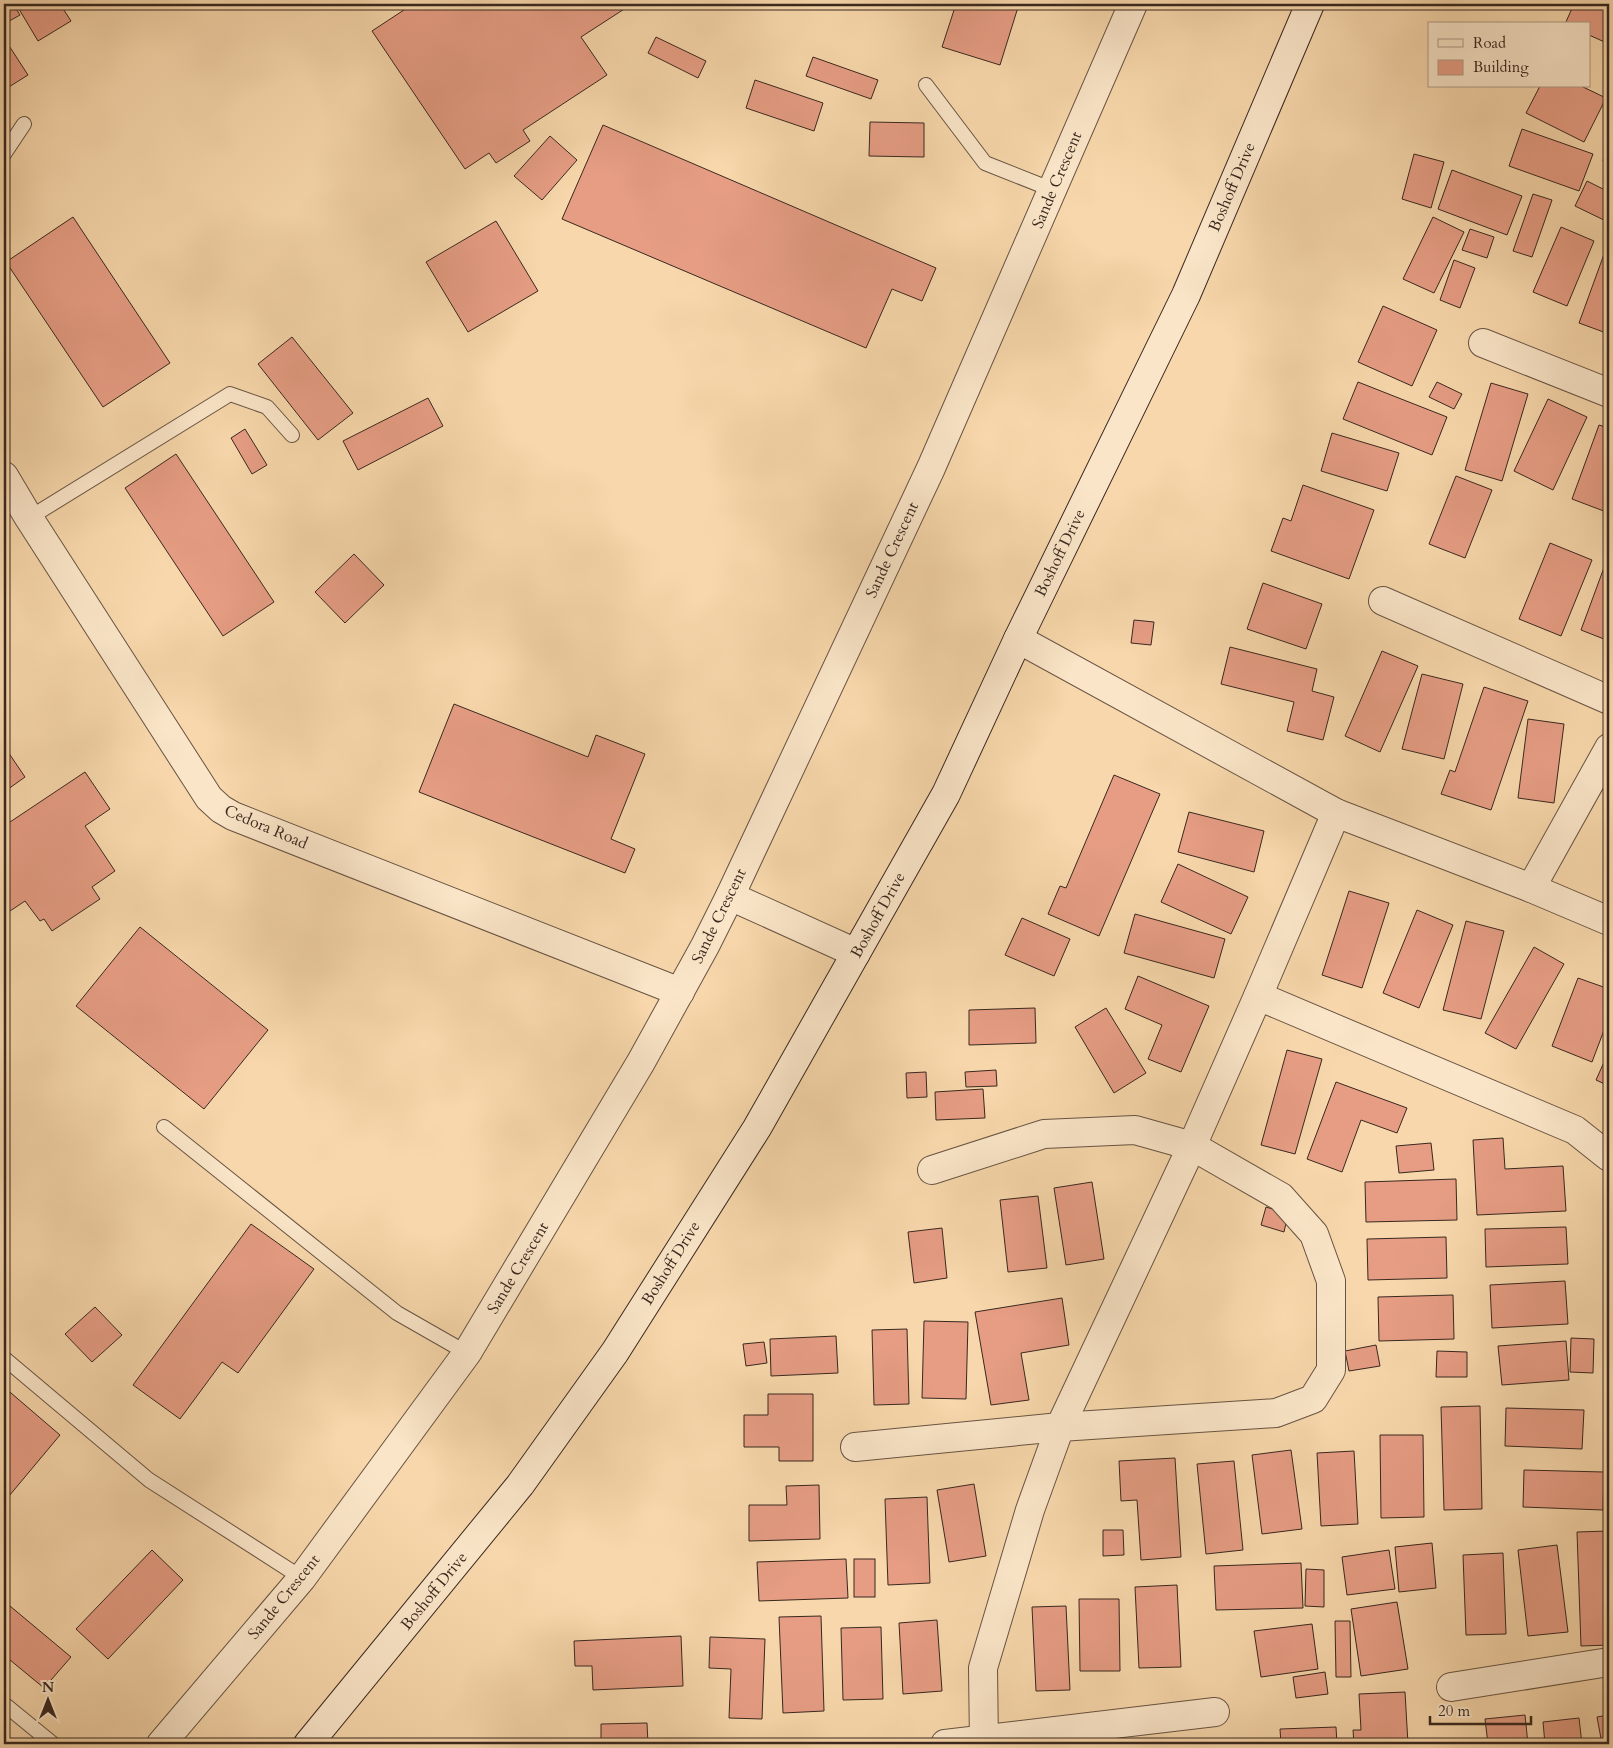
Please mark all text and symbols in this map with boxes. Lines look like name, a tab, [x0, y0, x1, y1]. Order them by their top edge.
legend	[1428, 22, 1590, 88]
text: Road	[1473, 33, 1506, 53]
text: Building	[1473, 57, 1529, 77]
street label: Sande Crescent	[1027, 128, 1087, 232]
street label: Boshoff Drive	[1203, 139, 1261, 235]
street label: Sande Crescent	[860, 498, 924, 602]
street label: Boshoff Drive	[1029, 506, 1091, 600]
street label: Cedora Road	[221, 800, 312, 855]
street label: Sande Crescent	[686, 865, 752, 967]
street label: Boshoff Drive	[845, 868, 911, 962]
street label: Boshoff Drive	[637, 1217, 705, 1309]
street label: Sande Crescent	[482, 1218, 554, 1318]
street label: Boshoff Drive	[396, 1547, 472, 1635]
street label: Sande Crescent	[243, 1550, 325, 1644]
north arrow	[22, 1676, 72, 1726]
text: N	[42, 1678, 54, 1697]
scale bar	[1430, 1693, 1532, 1725]
text: 20 m	[1438, 1701, 1470, 1721]

